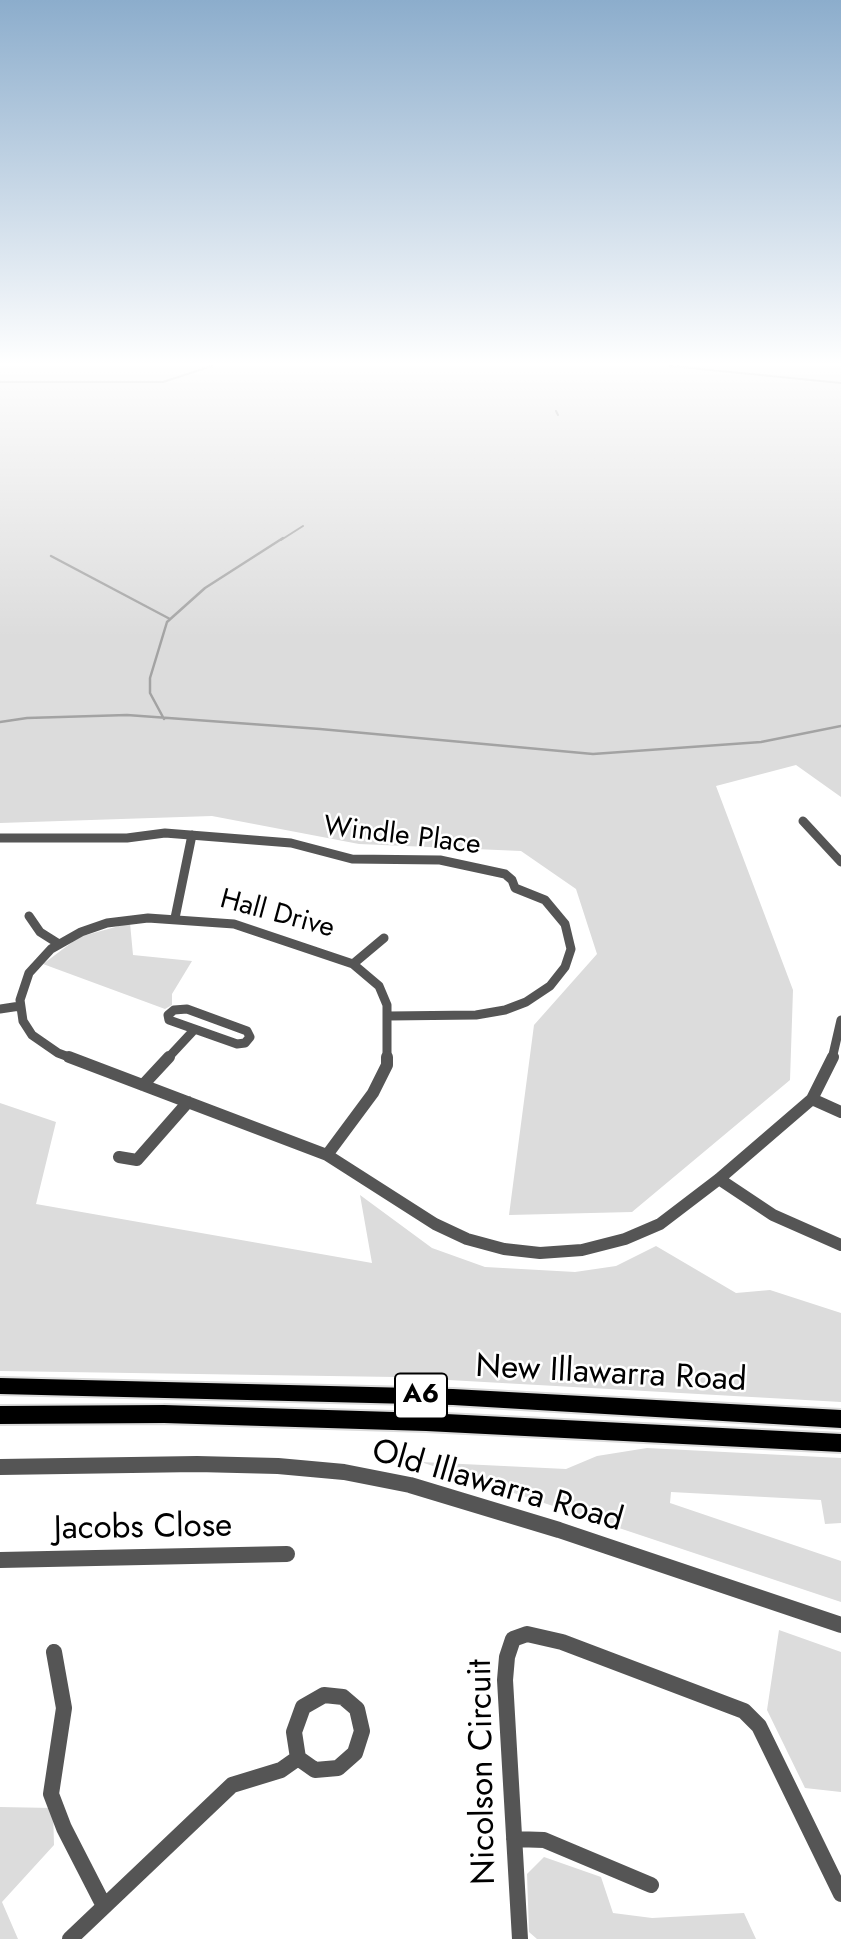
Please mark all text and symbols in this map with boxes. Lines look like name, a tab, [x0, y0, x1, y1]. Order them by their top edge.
street label: Windle Place	[322, 811, 482, 863]
street label: Hall Drive	[216, 884, 338, 946]
street label: New Illawarra Road	[475, 1348, 747, 1402]
road number: A6	[395, 1373, 447, 1418]
street label: Old Illawarra Road	[367, 1432, 627, 1542]
street label: Jacobs Close	[54, 1508, 232, 1550]
street label: Nicolson Circuit	[462, 1659, 506, 1885]

